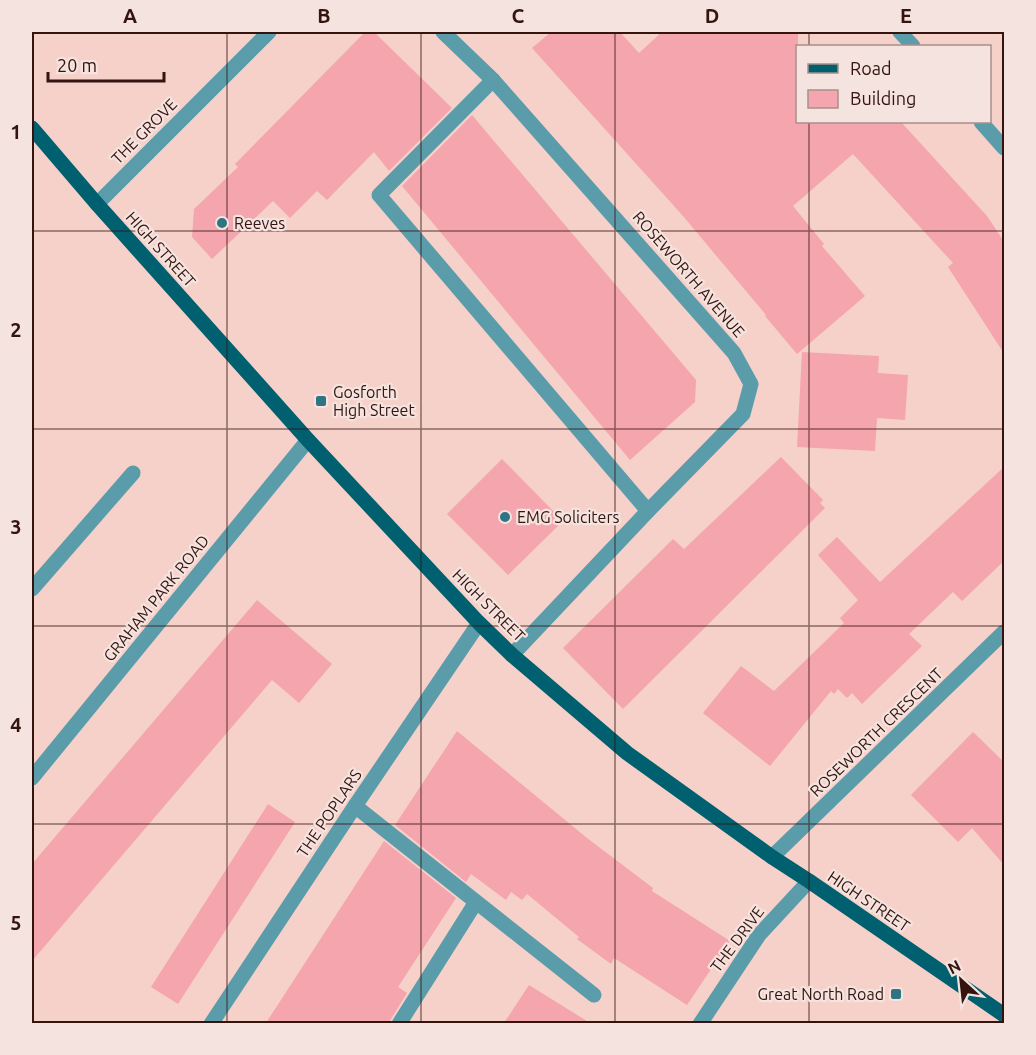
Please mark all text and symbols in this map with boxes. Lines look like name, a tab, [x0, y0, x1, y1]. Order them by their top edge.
text: A	[123, 4, 137, 27]
text: B	[317, 4, 331, 27]
text: C	[512, 4, 525, 27]
text: D	[705, 4, 719, 27]
text: E	[900, 4, 912, 27]
scale bar	[48, 45, 164, 83]
legend	[796, 45, 991, 123]
text: 20 m	[57, 55, 97, 75]
text: Road	[850, 58, 892, 78]
text: Building	[850, 88, 916, 108]
street label: THE GROVE	[108, 95, 180, 167]
text: 1	[10, 120, 22, 143]
street label: ROSEWORTH AVENUE	[630, 207, 748, 341]
street label: HIGH STREET	[123, 208, 199, 290]
place label: Reeves	[234, 214, 285, 232]
marker: Reeves	[215, 216, 229, 230]
text: 2	[10, 318, 22, 341]
place label: Gosforth High Street	[333, 383, 415, 419]
marker: Gosforth High Street	[314, 394, 328, 408]
place label: EMG Soliciters	[517, 508, 619, 526]
marker: EMG Soliciters	[498, 510, 512, 524]
text: 3	[10, 515, 22, 538]
street label: GRAHAM PARK ROAD	[100, 531, 212, 665]
street label: HIGH STREET	[449, 565, 529, 645]
street label: ROSEWORTH CRESCENT	[806, 664, 946, 800]
text: 4	[10, 713, 22, 736]
street label: THE POPLARS	[293, 766, 365, 860]
street label: HIGH STREET	[825, 867, 913, 935]
street label: THE DRIVE	[707, 903, 767, 975]
text: 5	[10, 911, 22, 934]
north arrow	[931, 950, 991, 1010]
text: N	[945, 956, 964, 977]
place label: Great North Road	[758, 985, 884, 1003]
marker: Great North Road	[889, 987, 903, 1001]

